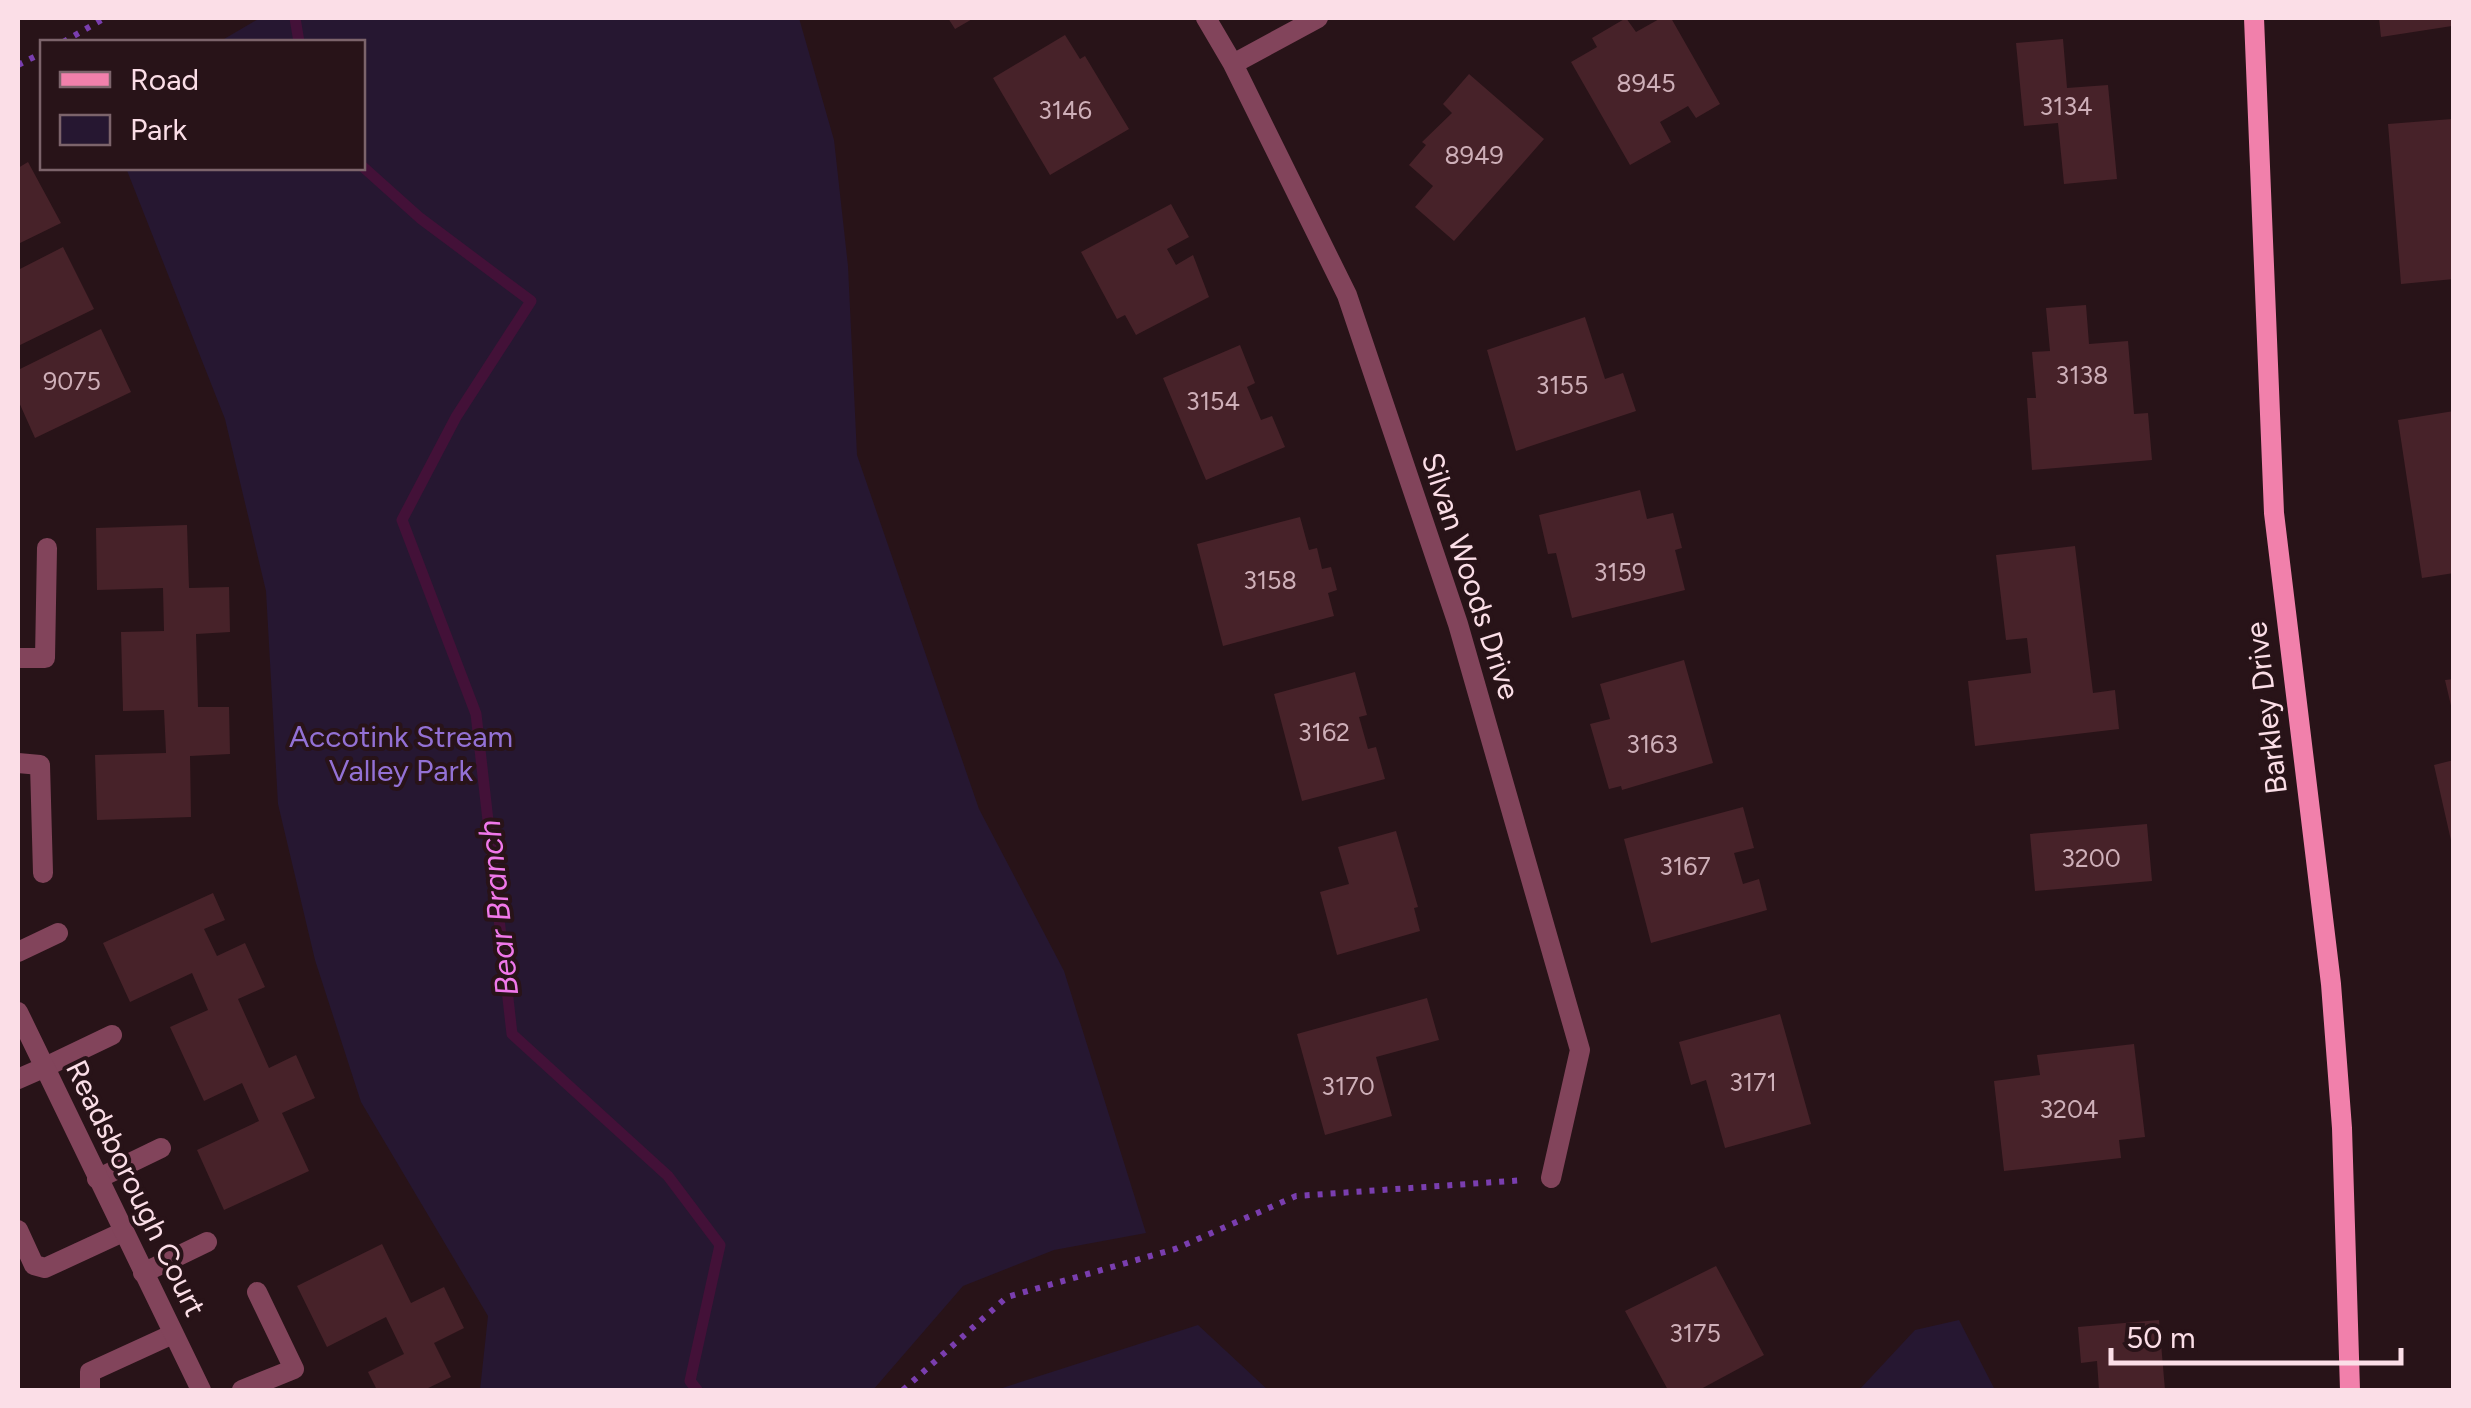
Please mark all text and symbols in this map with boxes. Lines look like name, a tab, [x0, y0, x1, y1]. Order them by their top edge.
legend	[40, 40, 365, 170]
text: Road	[130, 61, 199, 98]
house number: 8945	[1616, 68, 1676, 98]
house number: 3134	[2039, 91, 2093, 121]
house number: 3146	[1038, 95, 1092, 125]
text: Park	[130, 111, 188, 148]
house number: 8949	[1444, 140, 1504, 170]
house number: 3138	[2056, 360, 2108, 390]
house number: 9075	[43, 366, 101, 396]
house number: 3155	[1536, 370, 1588, 400]
house number: 3154	[1186, 386, 1240, 416]
street label: Silvan Woods Drive	[1414, 448, 1528, 704]
house number: 3159	[1594, 557, 1646, 587]
house number: 3158	[1243, 565, 1297, 595]
street label: Barkley Drive	[2237, 620, 2295, 796]
house number: 3162	[1298, 717, 1350, 747]
park label: Accotink Stream Valley Park	[289, 718, 513, 789]
house number: 3163	[1626, 729, 1678, 759]
water label: Bear Branch	[470, 818, 526, 998]
house number: 3200	[2061, 843, 2121, 873]
house number: 3167	[1659, 851, 1711, 881]
street label: Readsborough Court	[58, 1054, 214, 1322]
house number: 3171	[1729, 1067, 1777, 1097]
house number: 3170	[1321, 1071, 1375, 1101]
house number: 3204	[2039, 1094, 2099, 1124]
scale bar	[2111, 1303, 2401, 1365]
house number: 3175	[1669, 1318, 1721, 1348]
text: 50 m	[2126, 1319, 2195, 1356]

